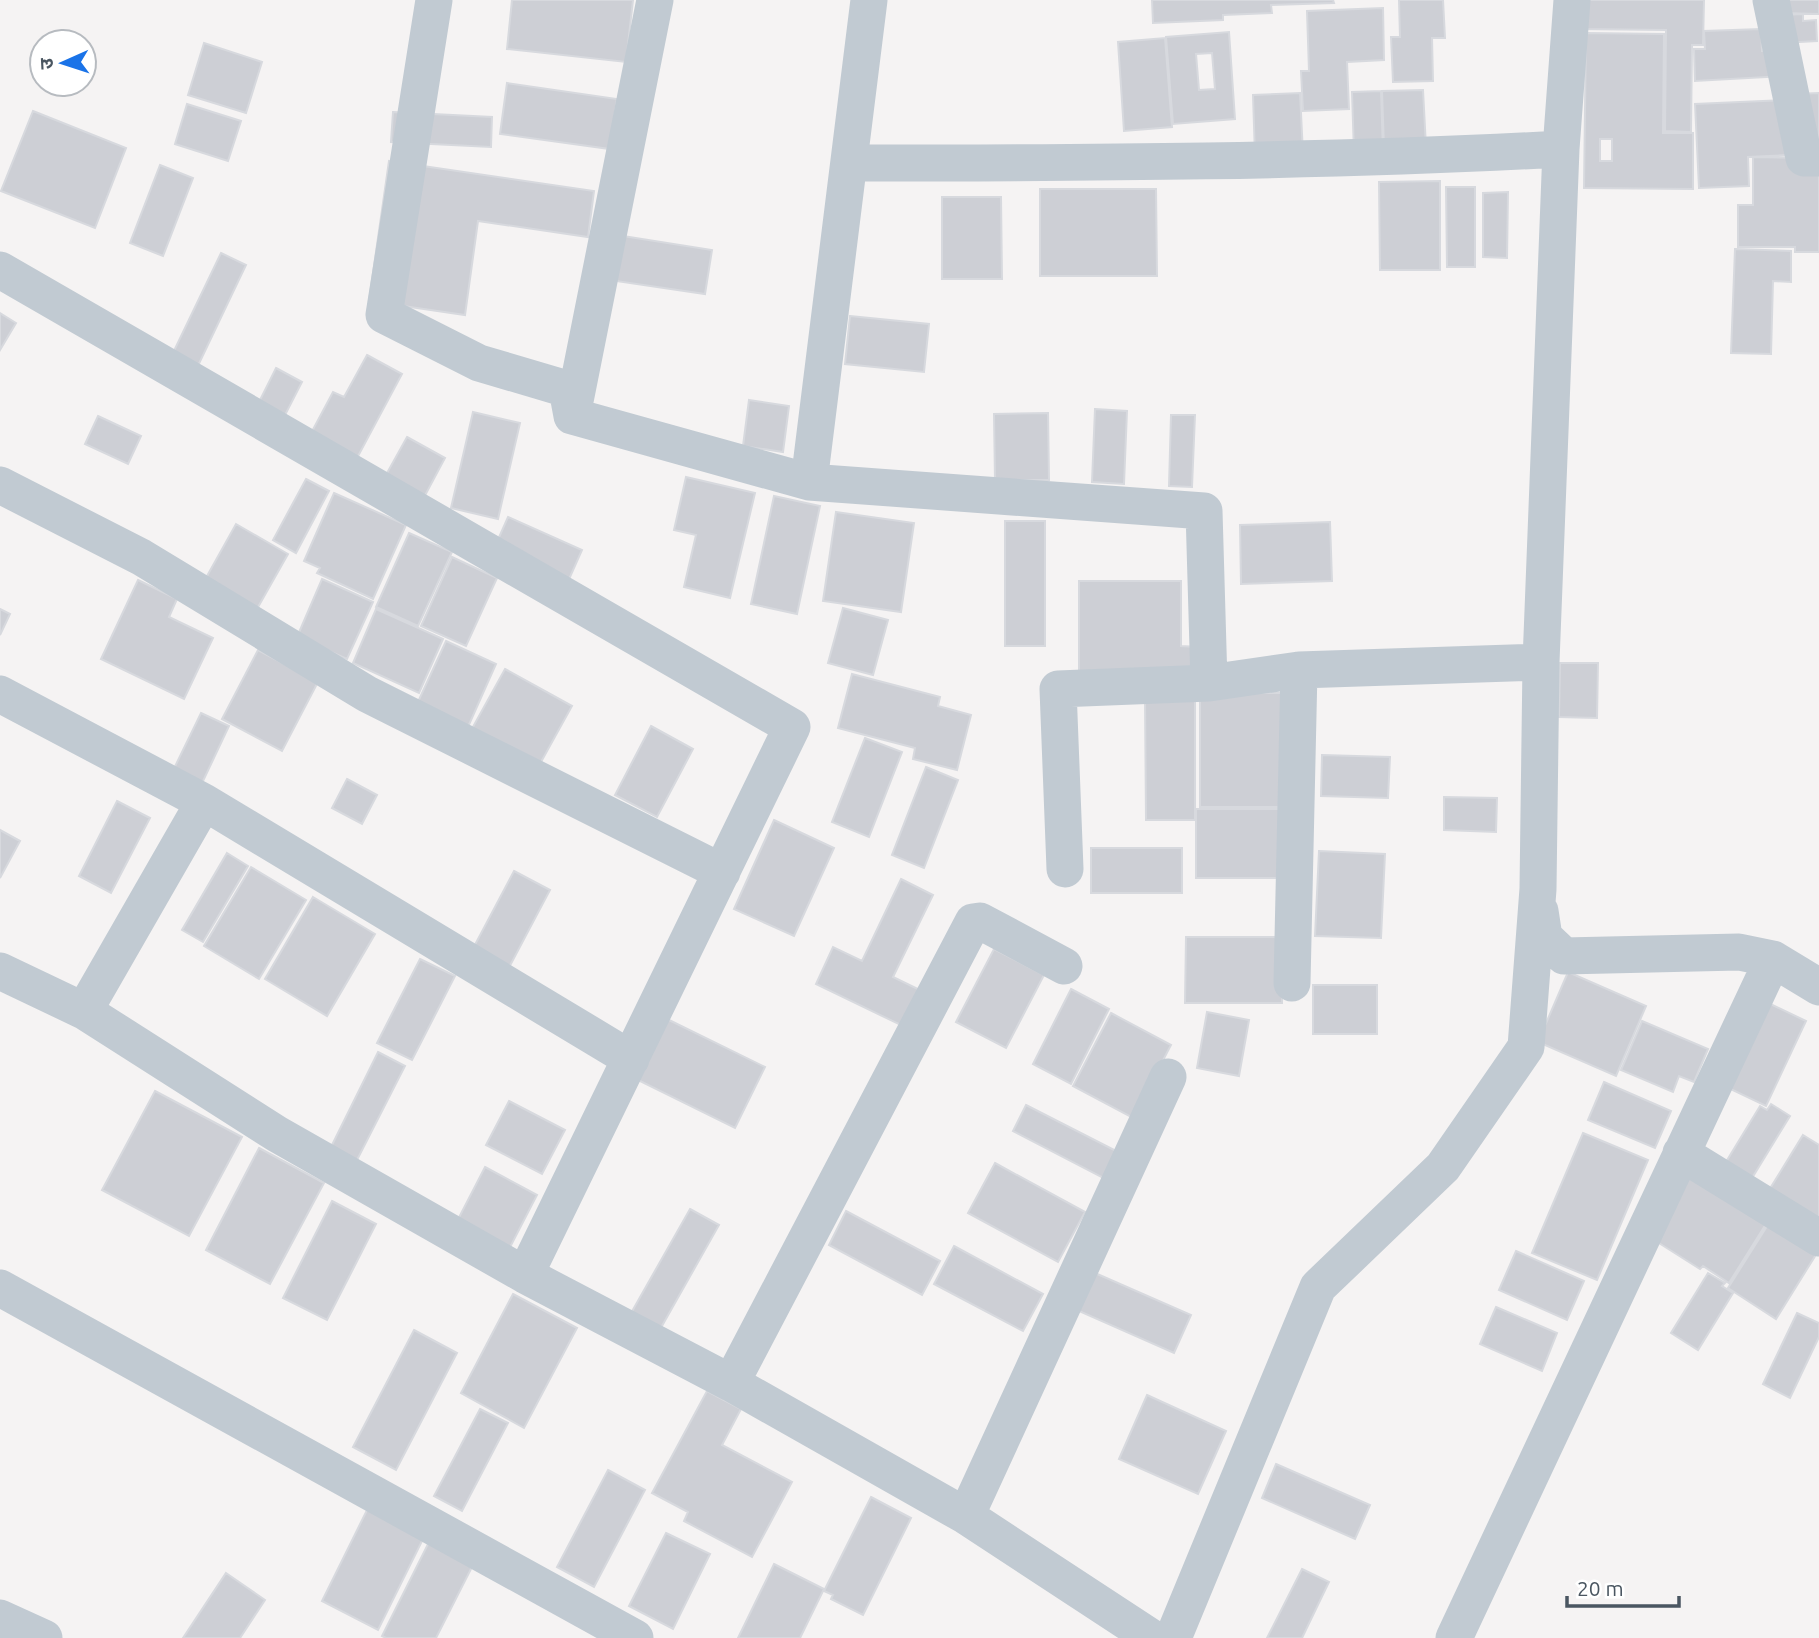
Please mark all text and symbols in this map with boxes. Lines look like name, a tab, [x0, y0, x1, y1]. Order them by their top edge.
north arrow	[28, 28, 98, 98]
text: उ	[35, 57, 57, 70]
scale bar	[1567, 1564, 1679, 1608]
text: 20 m	[1577, 1576, 1624, 1600]

